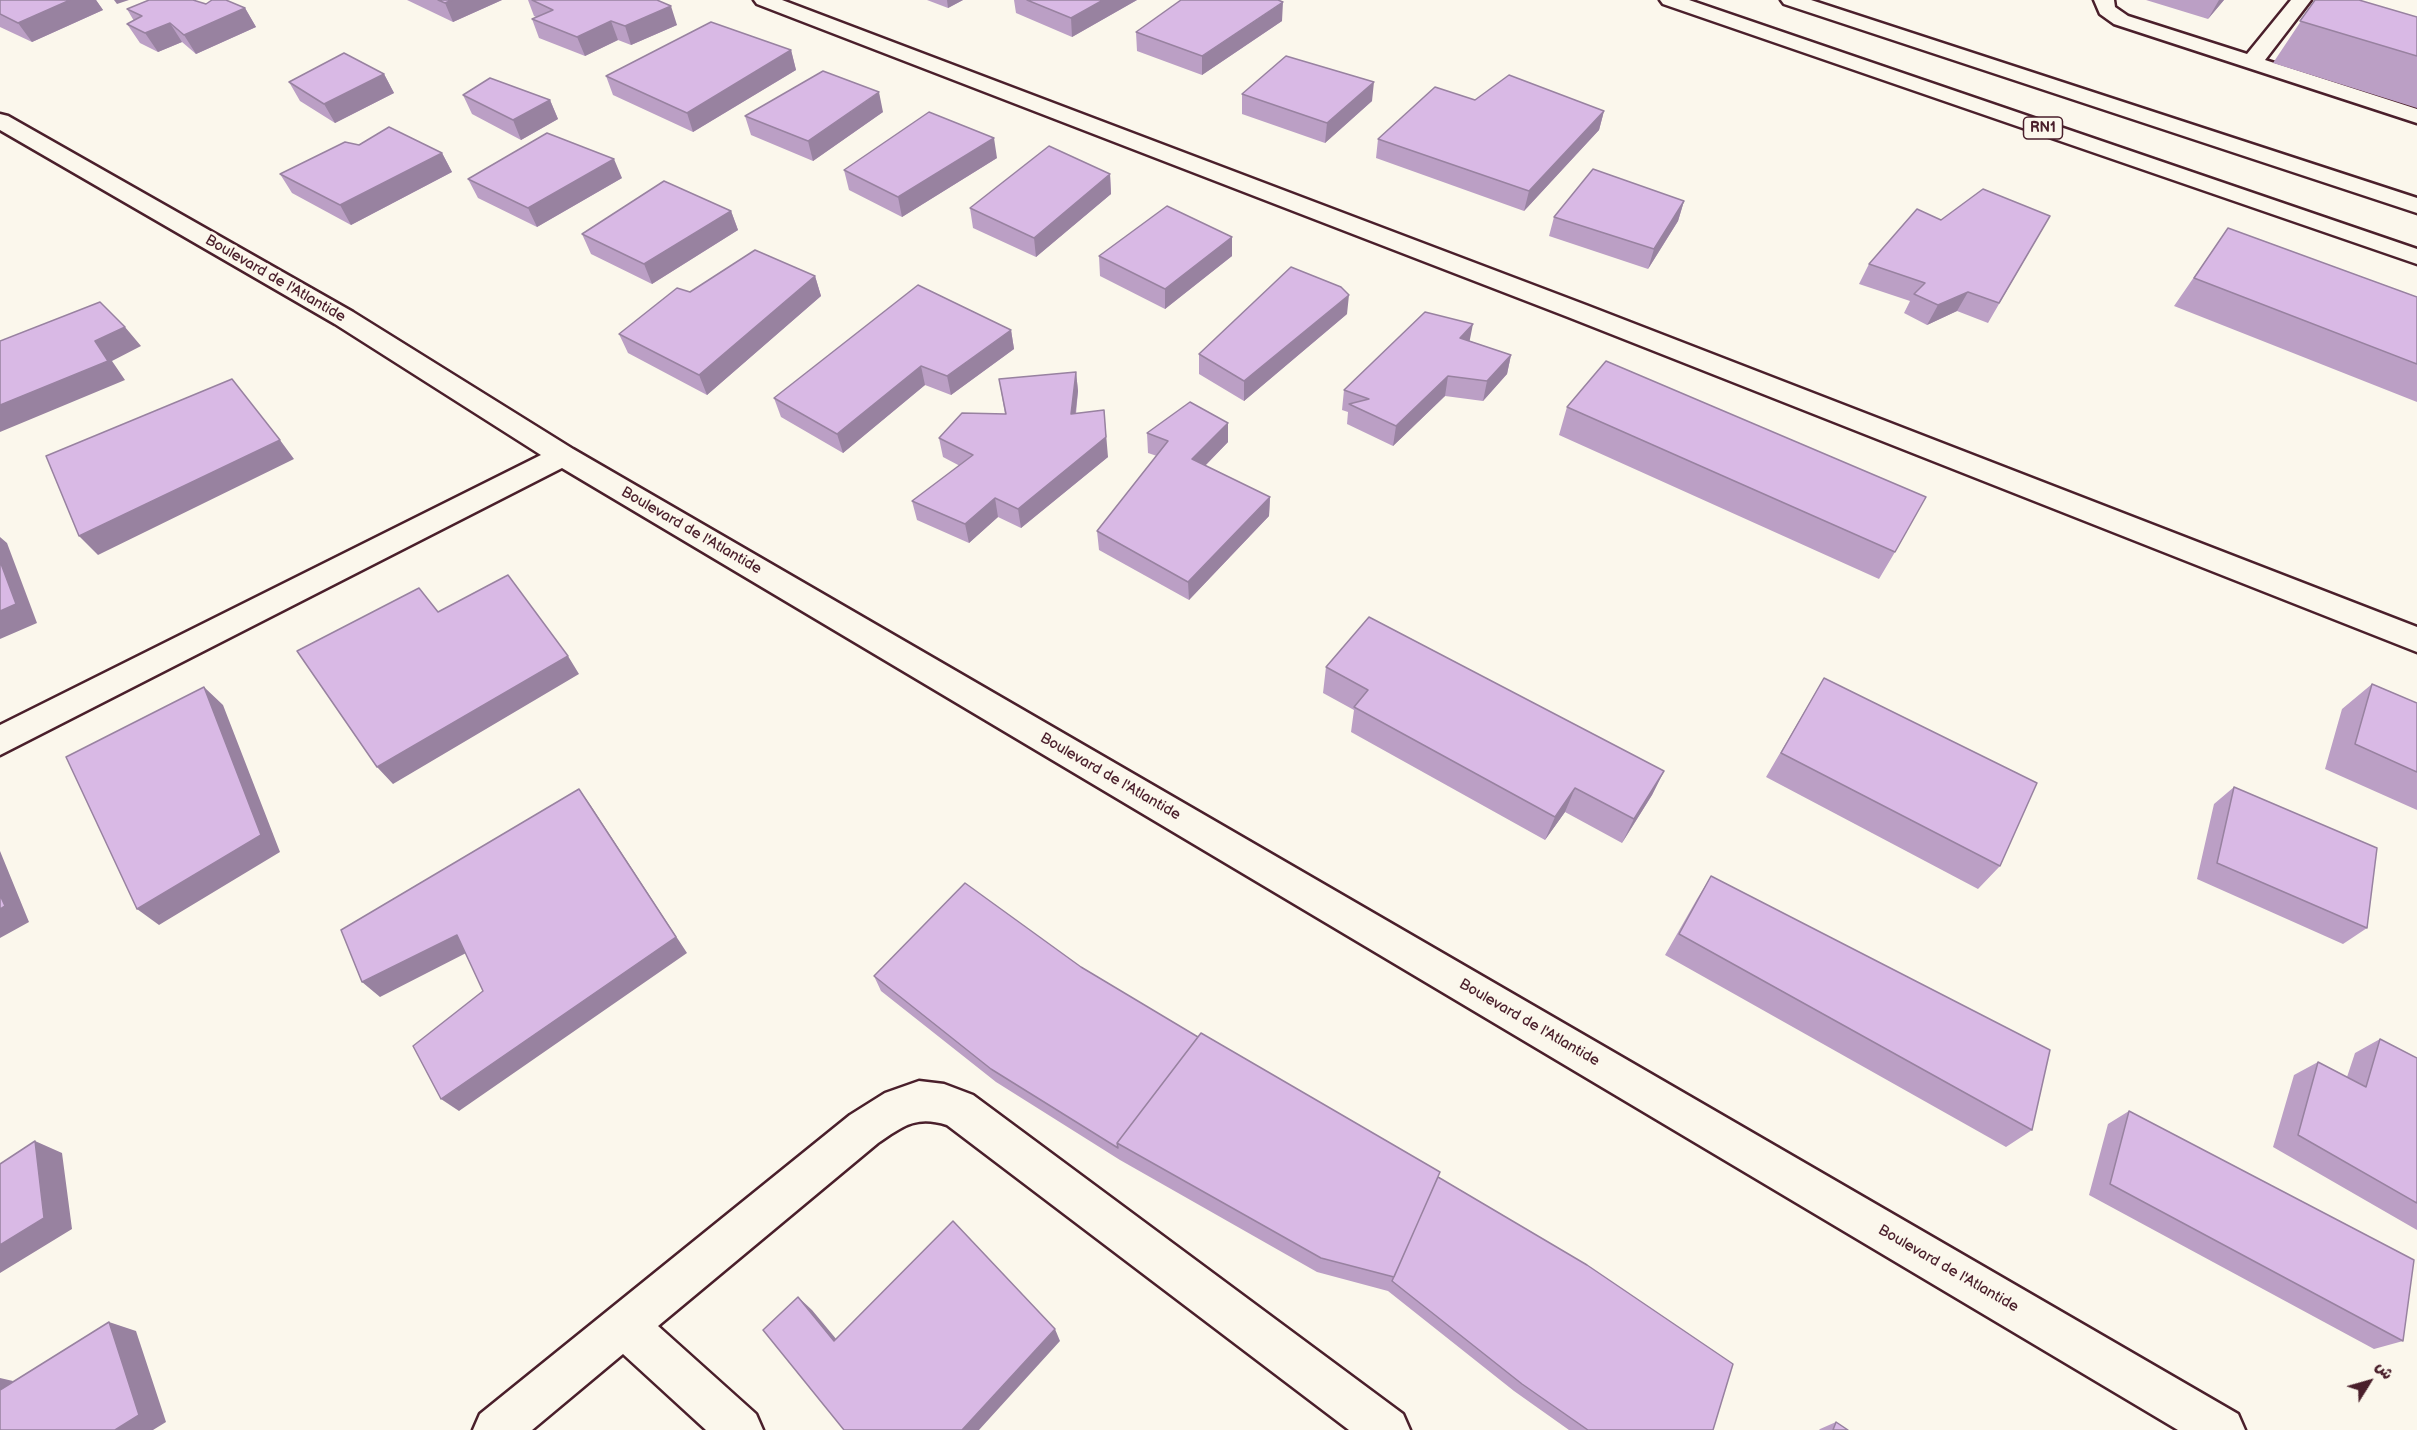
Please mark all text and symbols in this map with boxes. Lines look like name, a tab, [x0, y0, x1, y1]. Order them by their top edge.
road number: RN1	[2024, 117, 2062, 139]
street label: Boulevard de l'Atlantide	[202, 231, 348, 327]
street label: Boulevard de l'Atlantide	[618, 483, 764, 579]
street label: Boulevard de l'Atlantide	[1037, 729, 1183, 825]
street label: Boulevard de l'Atlantide	[1456, 975, 1602, 1071]
street label: Boulevard de l'Atlantide	[1875, 1221, 2021, 1317]
north arrow	[2339, 1352, 2399, 1412]
text: ش	[2371, 1358, 2397, 1384]

